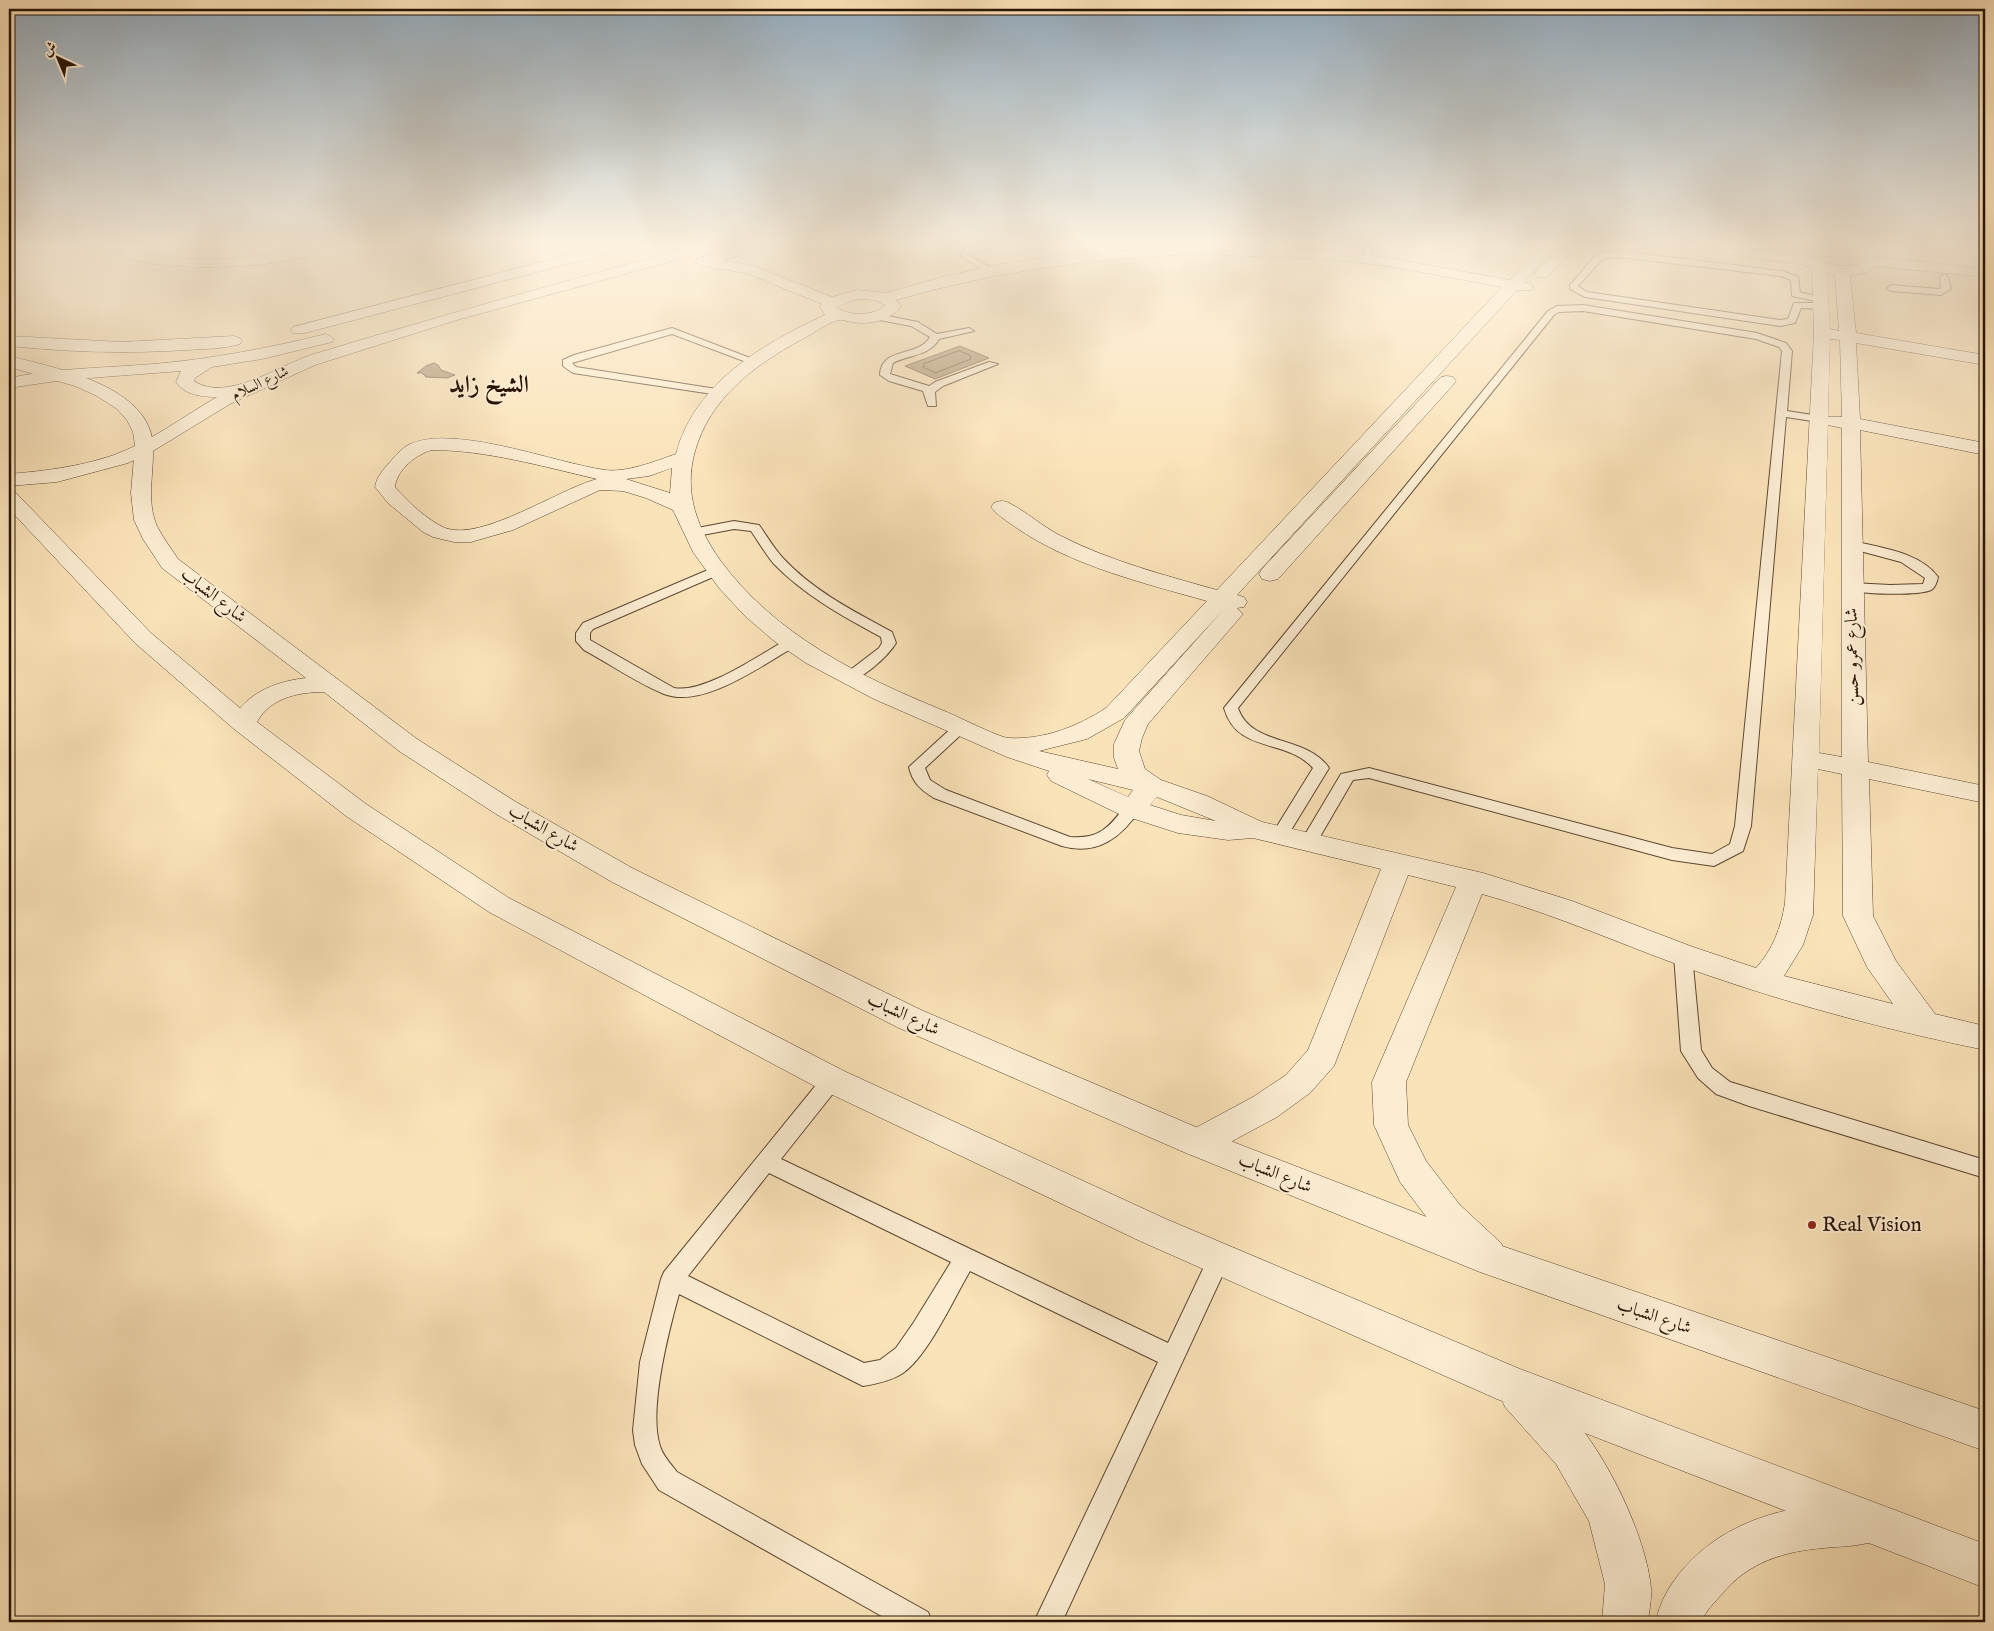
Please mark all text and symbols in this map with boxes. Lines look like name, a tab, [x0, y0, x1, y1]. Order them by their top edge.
north arrow	[32, 32, 82, 82]
text: ش	[38, 38, 61, 61]
street label: شارع السلام	[228, 362, 293, 407]
district label: الشيخ زايد	[449, 370, 529, 406]
street label: شارع الشباب	[174, 563, 251, 631]
street label: شارع عمرو حسن	[1841, 608, 1867, 706]
street label: شارع الشباب	[503, 800, 582, 860]
street label: شارع الشباب	[862, 988, 943, 1044]
street label: شارع الشباب	[1234, 1149, 1315, 1201]
place label: Real Vision	[1822, 1212, 1922, 1239]
marker: Real Vision	[1806, 1219, 1818, 1231]
street label: شارع الشباب	[1613, 1293, 1694, 1342]

